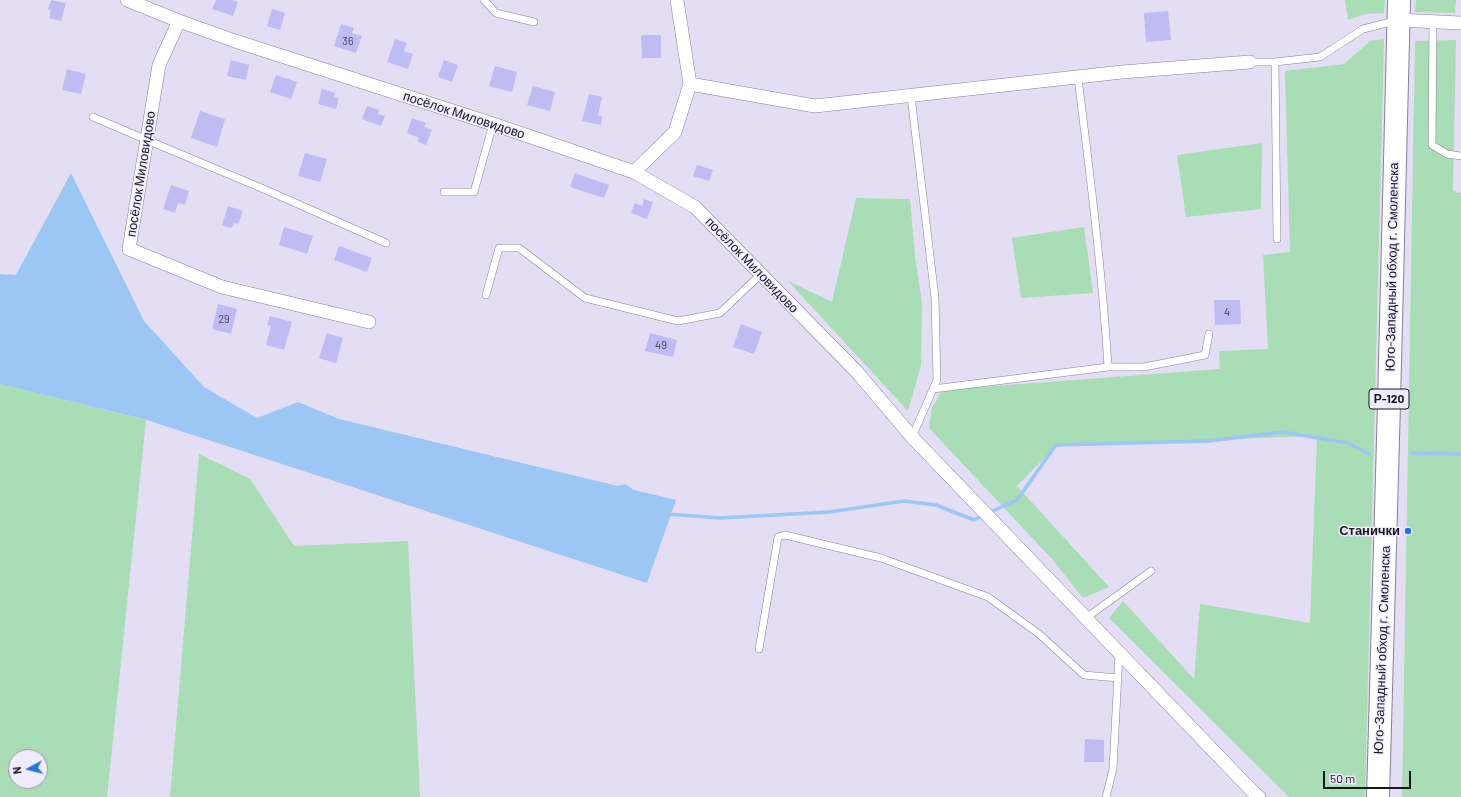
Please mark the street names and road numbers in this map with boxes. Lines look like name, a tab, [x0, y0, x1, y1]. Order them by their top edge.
street label: посёлок Миловидово	[401, 88, 527, 142]
street label: посёлок Миловидово	[123, 110, 159, 238]
street label: Юго-Западный обход г. Смоленска	[1382, 162, 1402, 372]
street label: посёлок Миловидово	[702, 214, 802, 316]
road number: Р-120	[1369, 389, 1409, 409]
street label: Юго-Западный обход г. Смоленска	[1371, 545, 1393, 755]

